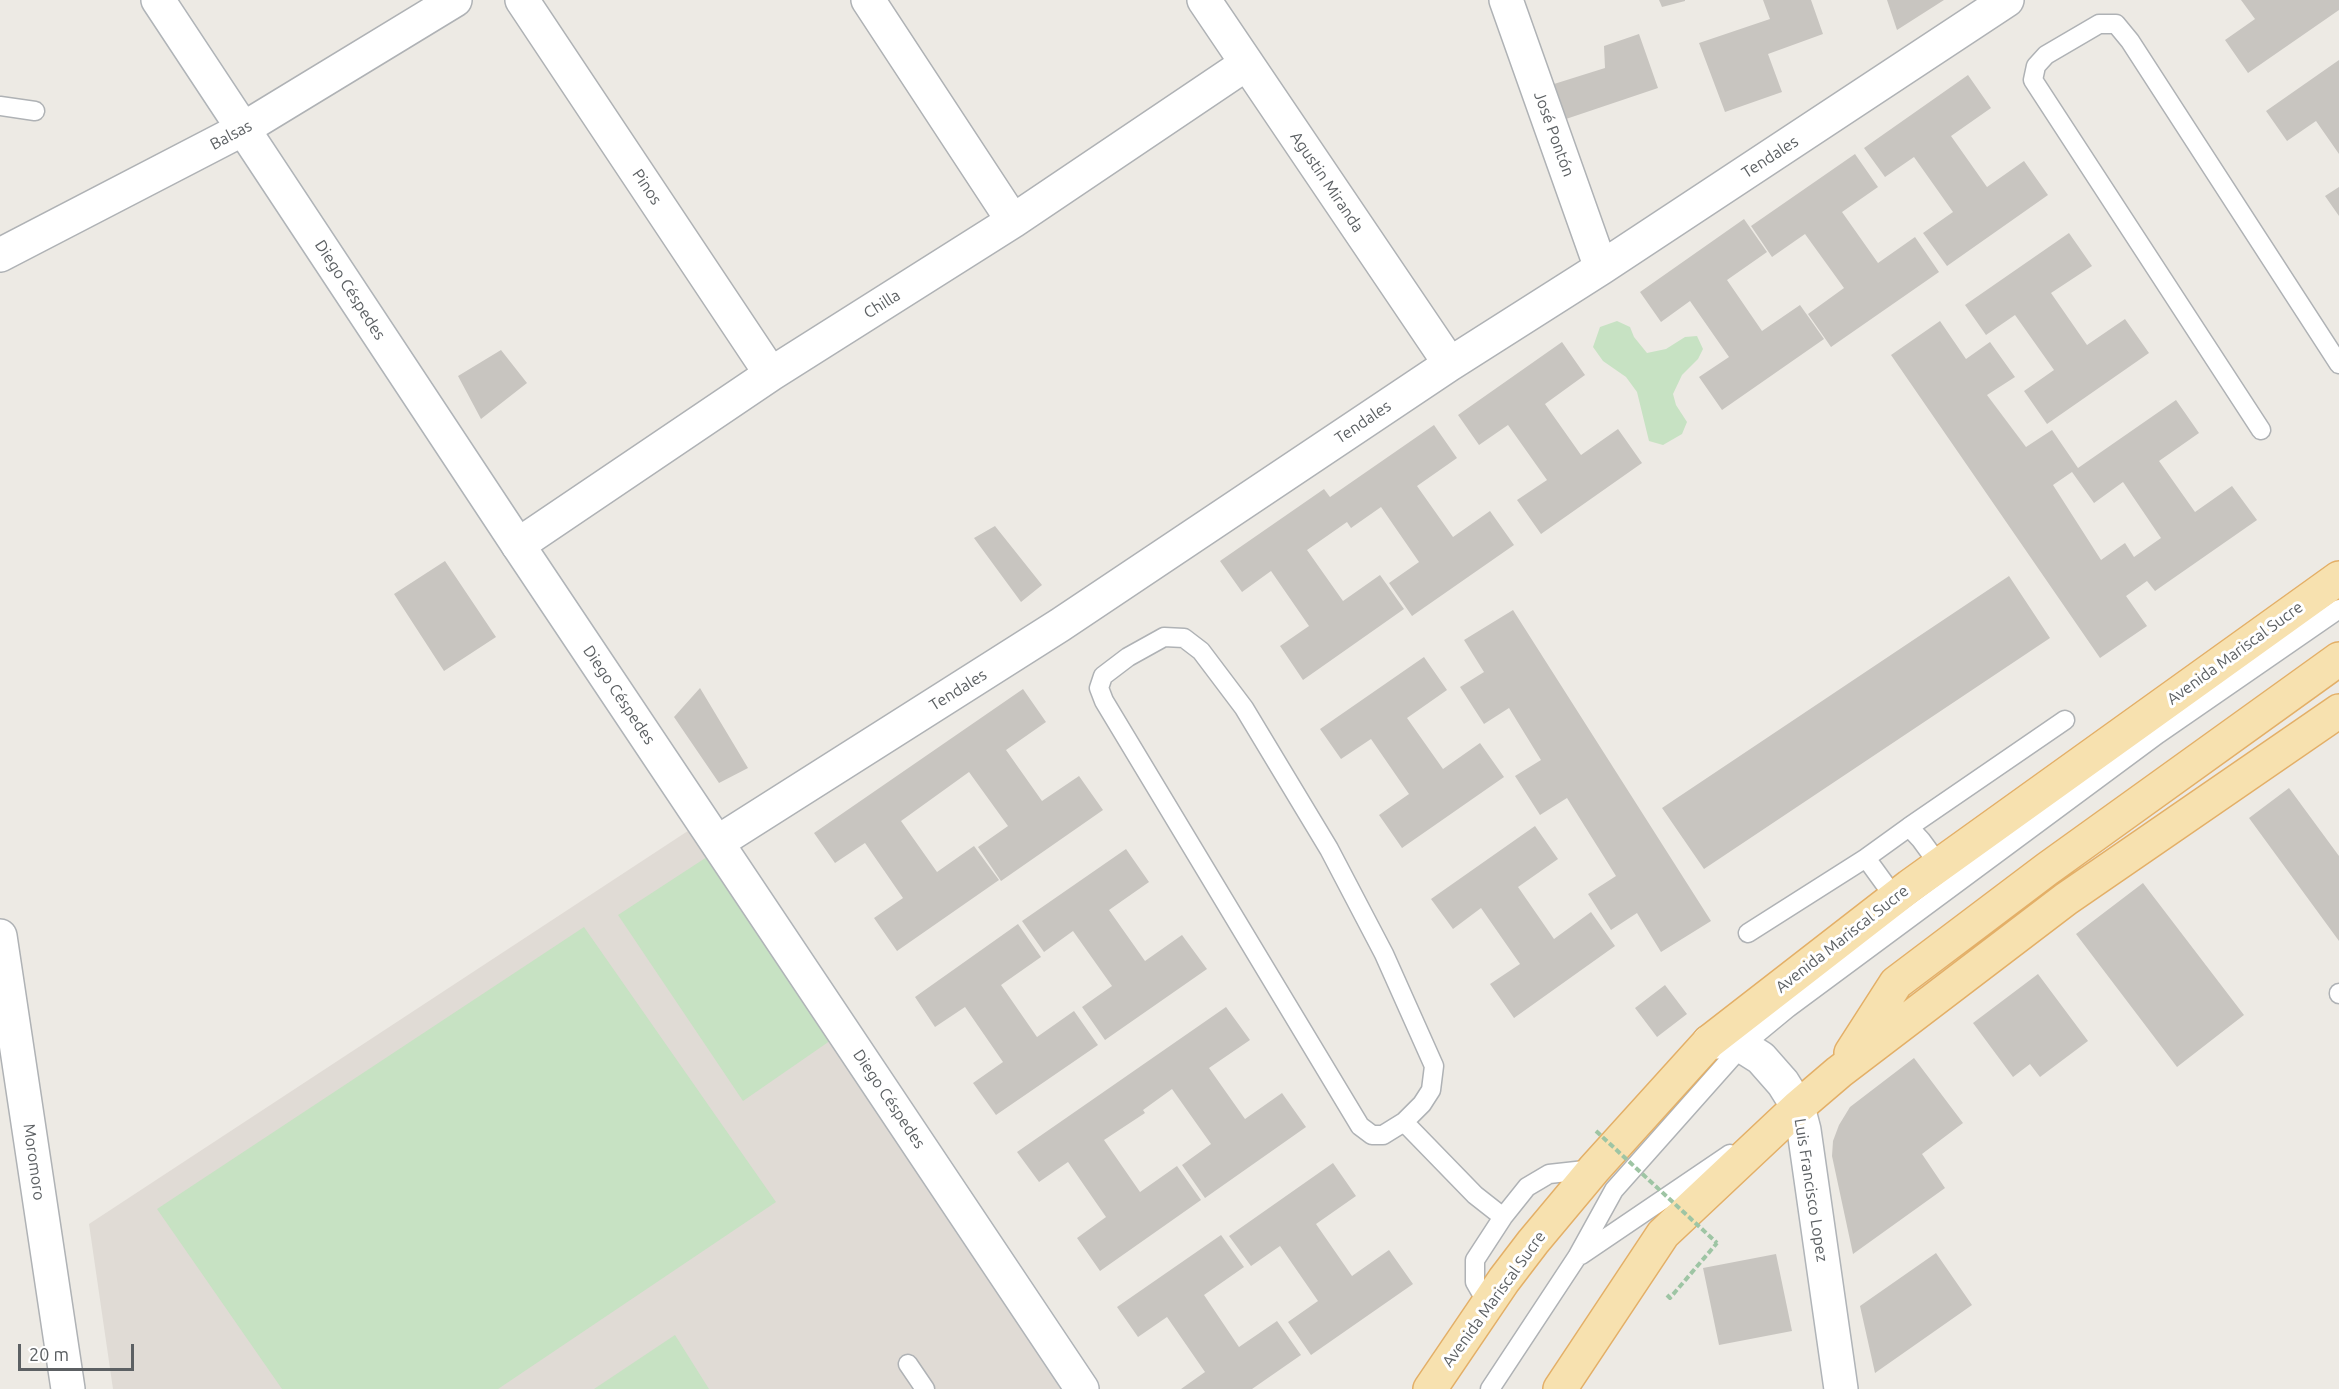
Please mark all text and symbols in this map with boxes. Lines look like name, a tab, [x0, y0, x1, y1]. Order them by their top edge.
street label: José Pontón	[1530, 89, 1578, 179]
street label: Balsas	[207, 116, 255, 154]
street label: Agustin Miranda	[1286, 128, 1368, 236]
street label: Tendales	[1738, 132, 1802, 182]
street label: Pinos	[628, 166, 666, 208]
street label: Diego Céspedes	[311, 236, 389, 344]
street label: Chilla	[860, 285, 904, 323]
street label: Tendales	[1331, 396, 1395, 448]
street label: Avenida Mariscal Sucre	[2163, 597, 2307, 709]
street label: Diego Céspedes	[579, 642, 659, 748]
street label: Tendales	[926, 665, 990, 715]
street label: Avenida Mariscal Sucre	[1772, 881, 1912, 997]
street label: Diego Céspedes	[849, 1046, 929, 1152]
street label: Luis Francisco Lopez	[1790, 1117, 1832, 1263]
street label: Moromoro	[19, 1122, 49, 1202]
street label: Avenida Mariscal Sucre	[1438, 1227, 1550, 1371]
scale bar	[21, 1332, 136, 1370]
text: 20 m	[29, 1344, 69, 1364]

